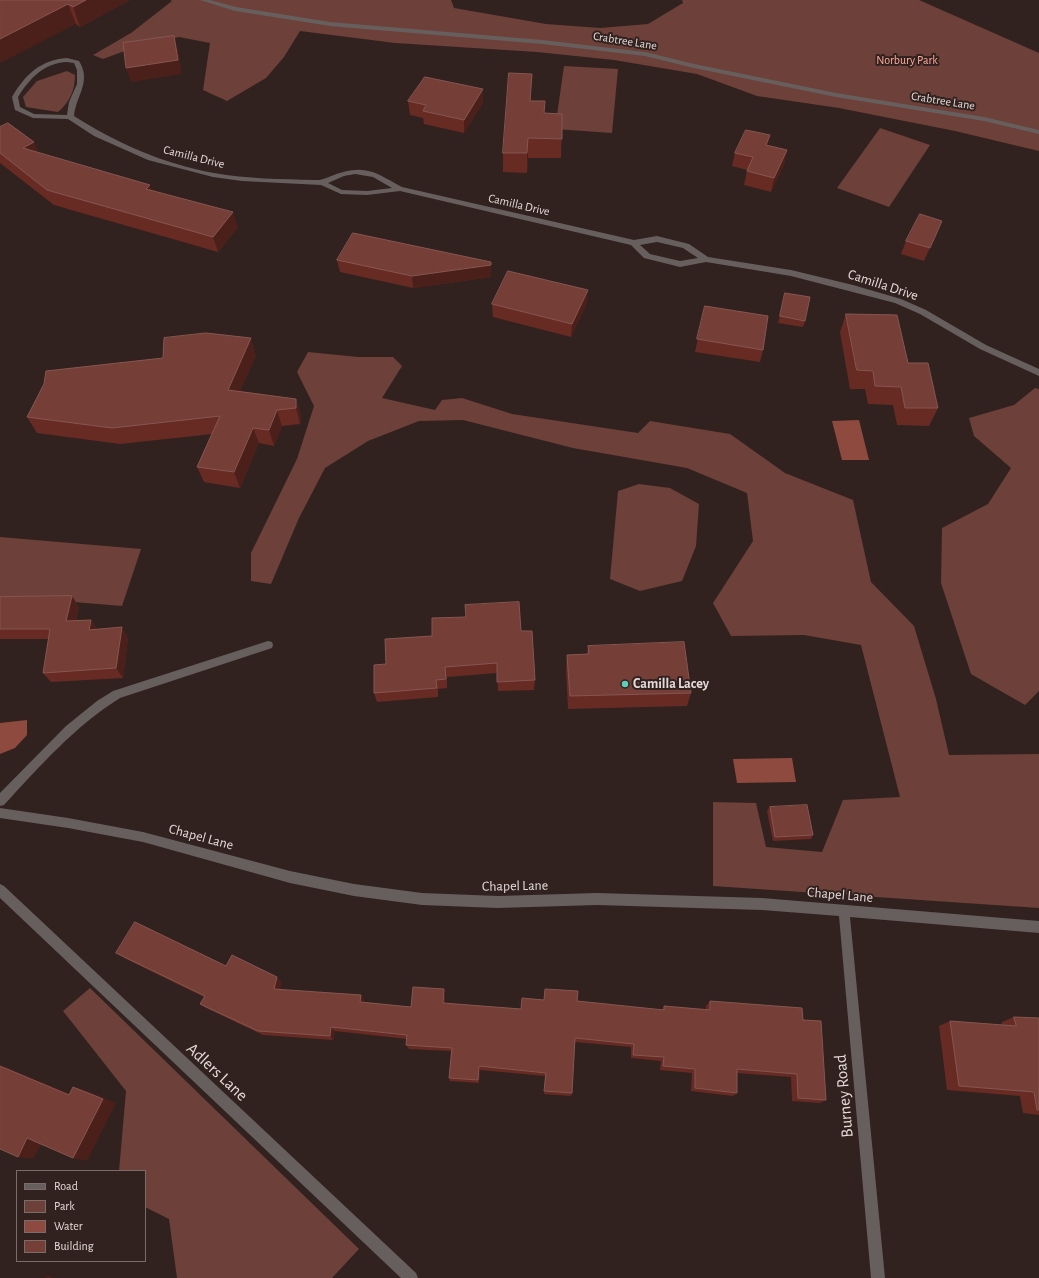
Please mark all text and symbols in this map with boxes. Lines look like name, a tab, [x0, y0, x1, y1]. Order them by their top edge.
street label: Crabtree Lane	[592, 29, 658, 53]
park label: Norbury Park	[876, 53, 938, 67]
street label: Crabtree Lane	[910, 89, 976, 113]
street label: Camilla Drive	[162, 142, 226, 172]
street label: Camilla Drive	[487, 191, 551, 219]
street label: Camilla Drive	[846, 266, 920, 304]
place label: Camilla Lacey	[633, 676, 709, 692]
marker: Camilla Lacey	[620, 679, 630, 689]
street label: Chapel Lane	[167, 820, 235, 854]
street label: Chapel Lane	[482, 877, 548, 895]
street label: Chapel Lane	[806, 884, 874, 906]
street label: Adlers Lane	[182, 1039, 252, 1105]
street label: Burney Road	[830, 1053, 858, 1139]
legend	[16, 1170, 146, 1262]
text: Road	[54, 1180, 78, 1192]
text: Park	[54, 1200, 75, 1212]
text: Water	[54, 1220, 83, 1232]
text: Building	[54, 1240, 94, 1252]

